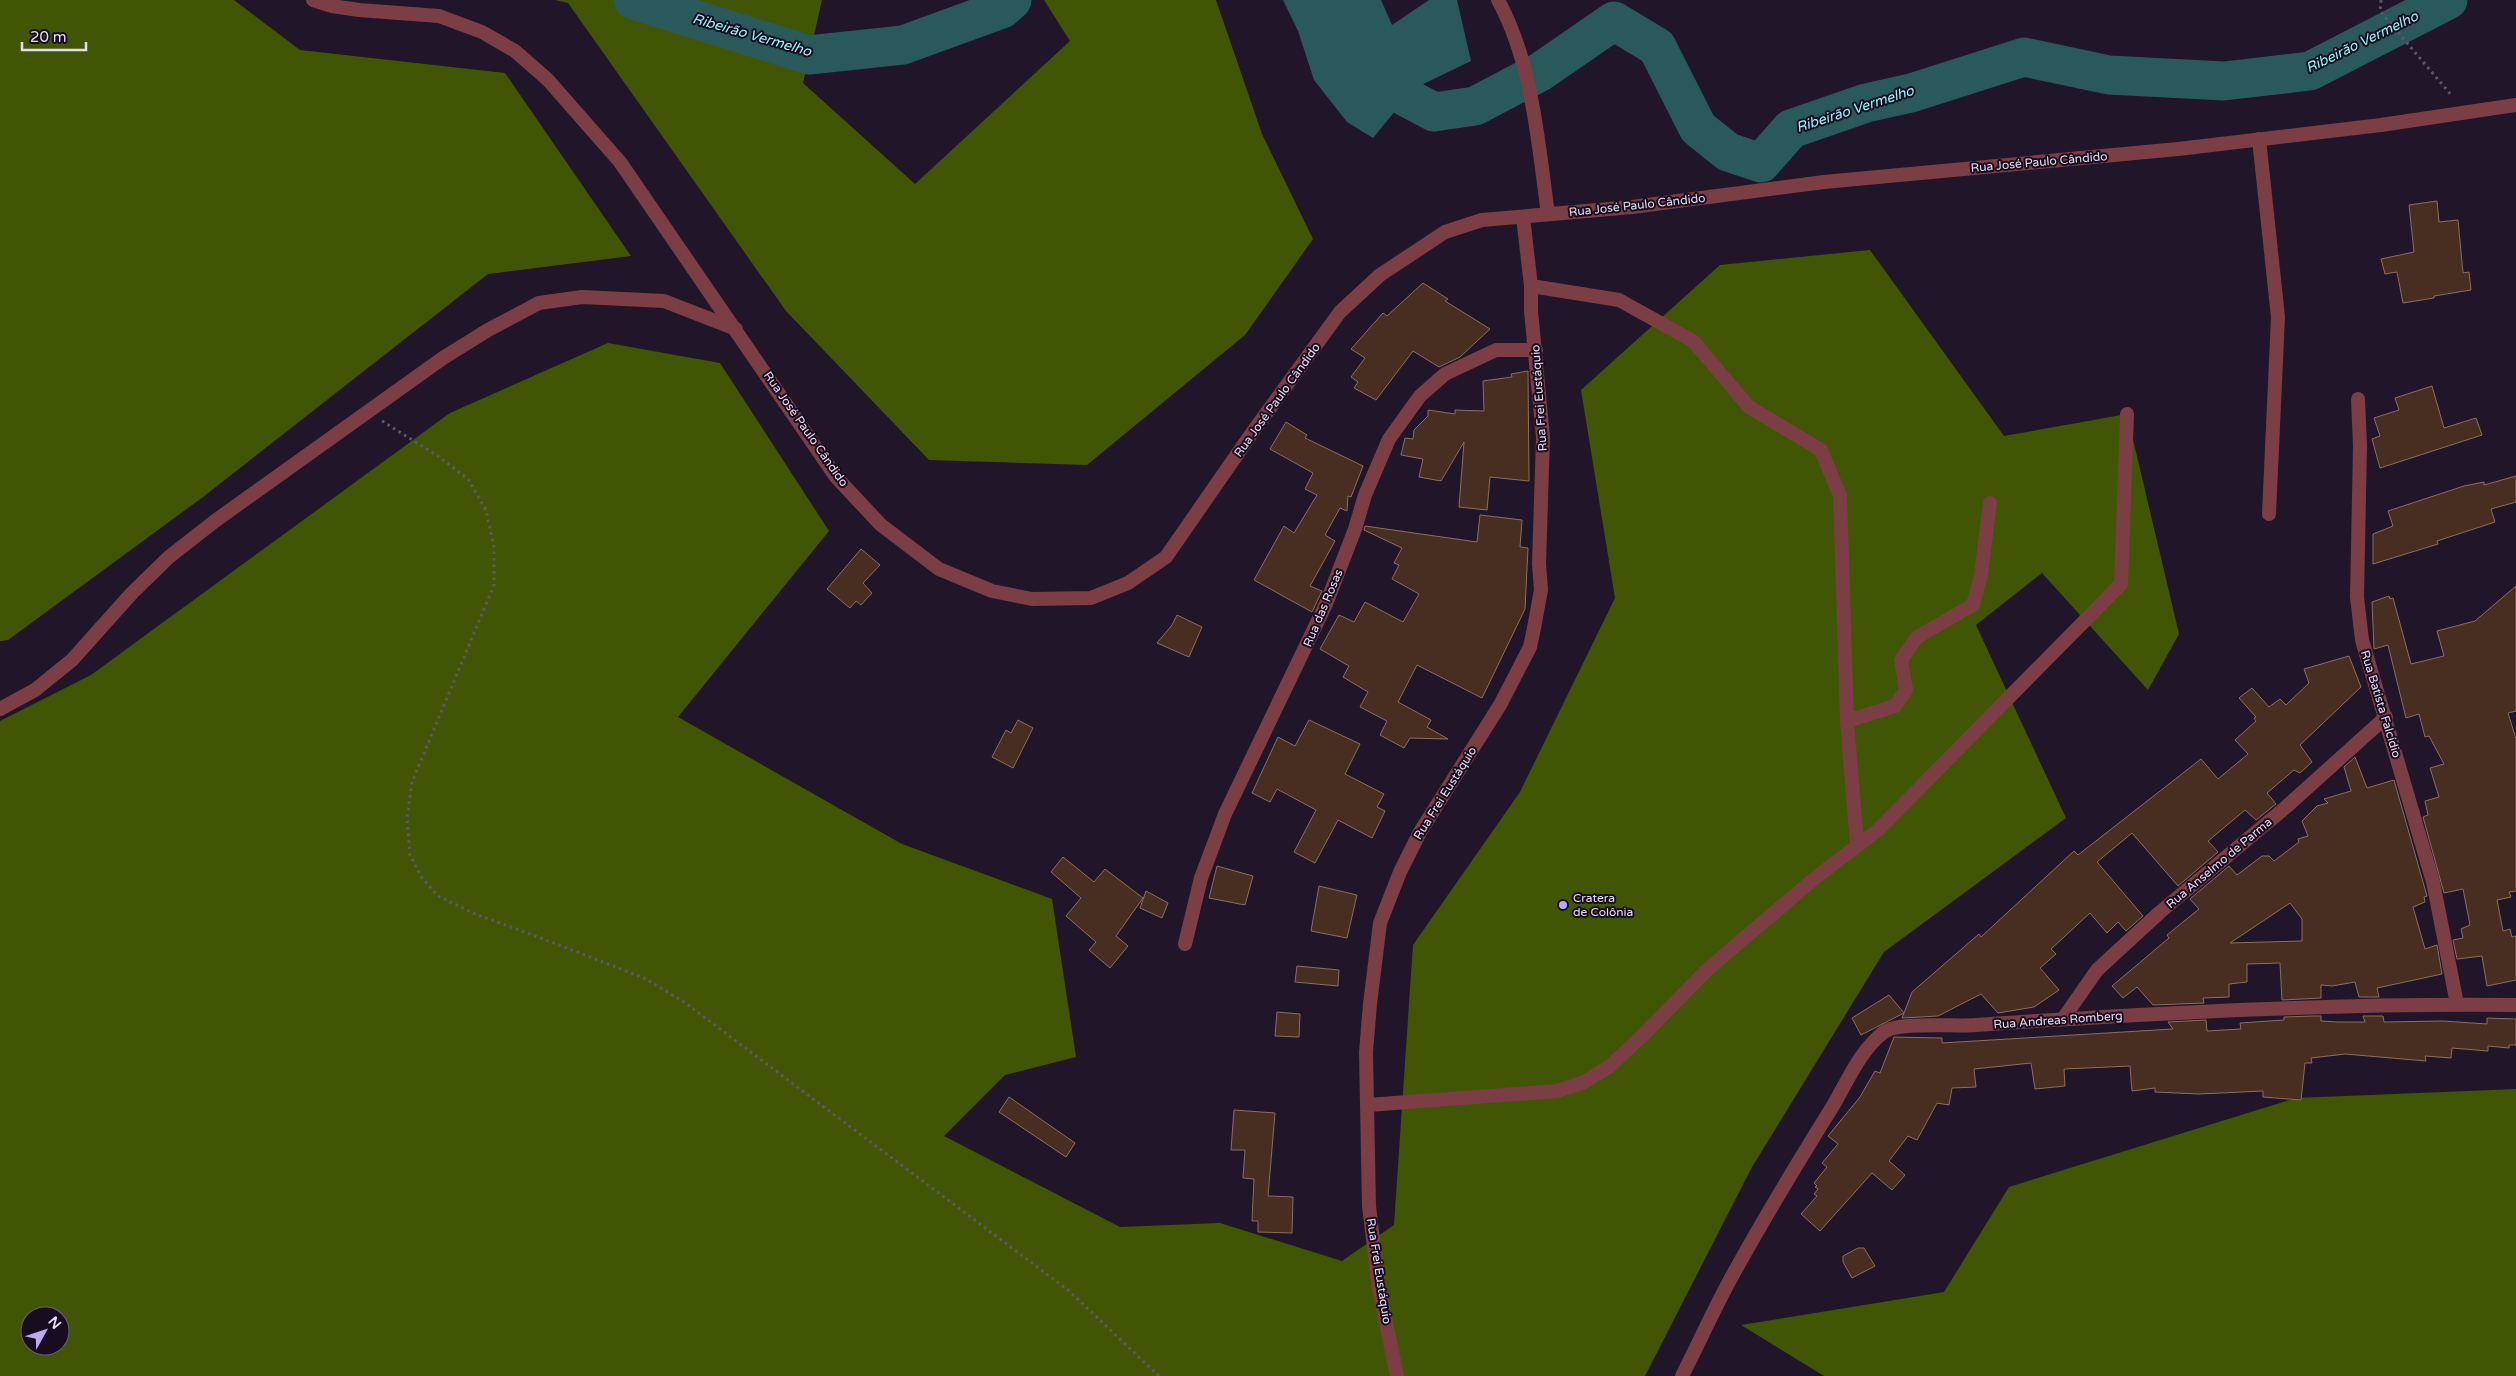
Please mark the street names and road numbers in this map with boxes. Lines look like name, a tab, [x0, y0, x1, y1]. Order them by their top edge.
street label: Rua José Paulo Cândido	[1970, 149, 2108, 175]
street label: Rua José Paulo Cândido	[1568, 191, 1706, 219]
street label: Rua José Paulo Cândido	[1231, 340, 1323, 460]
street label: Rua Frei Eustáquio	[1528, 344, 1550, 452]
street label: Rua José Paulo Cândido	[761, 369, 851, 489]
street label: Rua das Rosas	[1300, 567, 1346, 649]
street label: Rua Batista Falcídio	[2358, 649, 2404, 759]
street label: Rua Frei Eustáquio	[1411, 744, 1479, 842]
street label: Rua Anselmo de Parma	[2163, 815, 2275, 911]
street label: Rua Andreas Romberg	[1993, 1008, 2123, 1032]
street label: Rua Frei Eustáquio	[1364, 1217, 1394, 1325]

